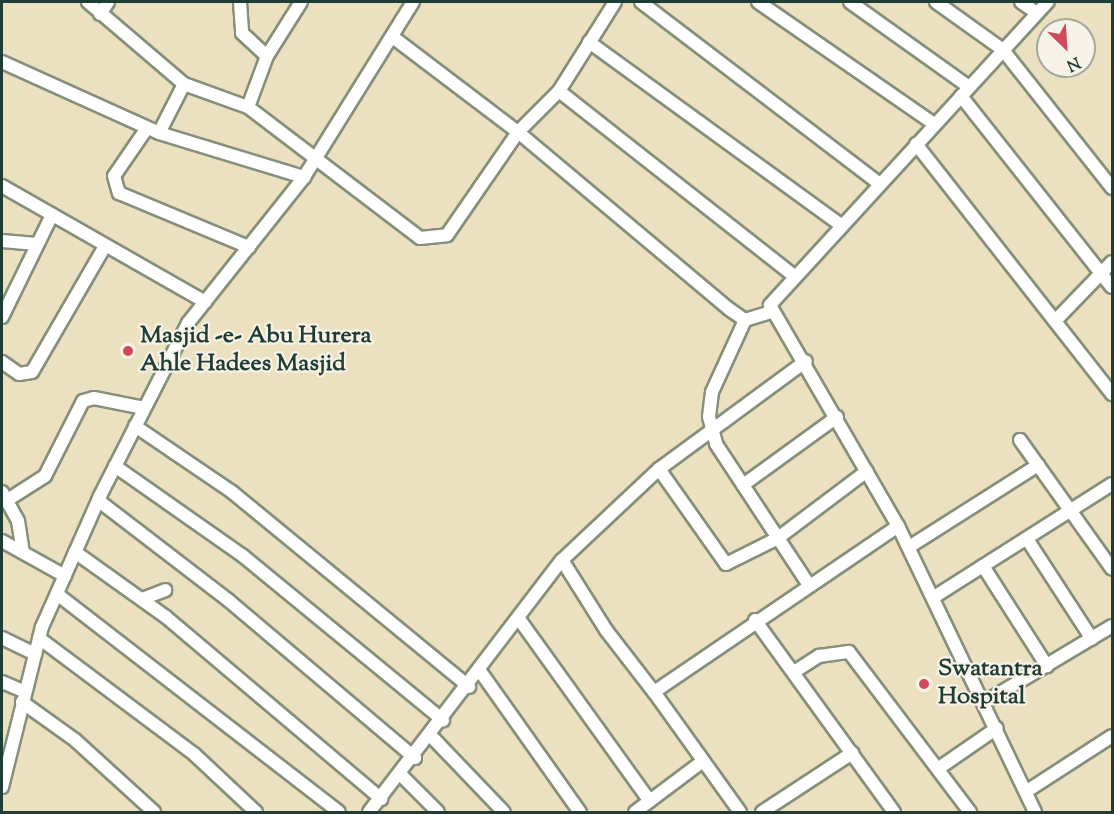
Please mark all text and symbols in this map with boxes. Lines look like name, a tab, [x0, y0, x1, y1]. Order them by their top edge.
north arrow	[1036, 18, 1096, 78]
text: N	[1062, 50, 1084, 76]
place label: Masjid -e- Abu Hurera Ahle Hadees Masjid	[140, 323, 372, 379]
marker: Masjid -e- Abu Hurera Ahle Hadees Masjid	[121, 344, 135, 358]
place label: Swatantra Hospital	[938, 656, 1043, 712]
marker: Swatantra Hospital	[915, 675, 933, 693]

